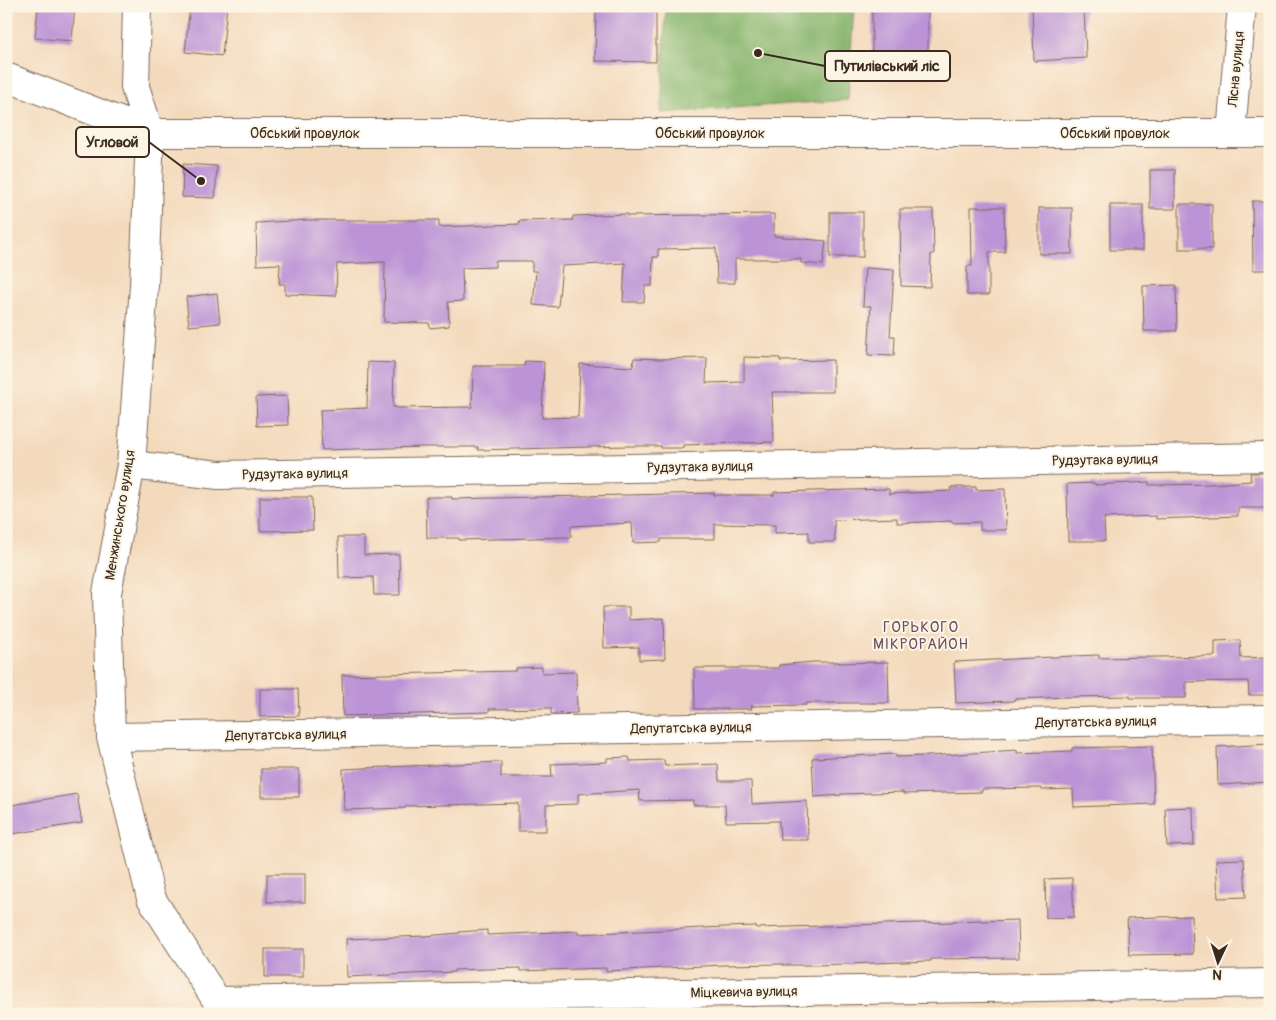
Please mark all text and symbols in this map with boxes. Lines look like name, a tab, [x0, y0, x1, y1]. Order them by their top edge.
street label: Лісна вулиця	[1224, 30, 1248, 109]
callout: Путилівський ліс	[825, 51, 950, 81]
text: Путилівський ліс	[834, 57, 940, 76]
street label: Обський провулок	[250, 125, 360, 142]
street label: Обський провулок	[655, 125, 765, 142]
street label: Обський провулок	[1060, 125, 1170, 142]
callout: Угловой	[76, 127, 149, 157]
text: Угловой	[86, 133, 138, 152]
street label: Менжинського вулиця	[101, 449, 139, 581]
street label: Рудзутака вулиця	[1052, 451, 1158, 469]
street label: Рудзутака вулиця	[647, 458, 753, 476]
street label: Рудзутака вулиця	[242, 465, 348, 483]
district label: ГОРЬКОГО МІКРОРАЙОН	[873, 618, 969, 654]
street label: Депутатська вулиця	[1034, 712, 1157, 732]
street label: Депутатська вулиця	[629, 718, 752, 738]
street label: Депутатська вулиця	[224, 725, 347, 745]
north arrow	[1194, 938, 1244, 988]
text: N	[1212, 966, 1222, 983]
street label: Міцкевича вулиця	[690, 983, 798, 1001]

